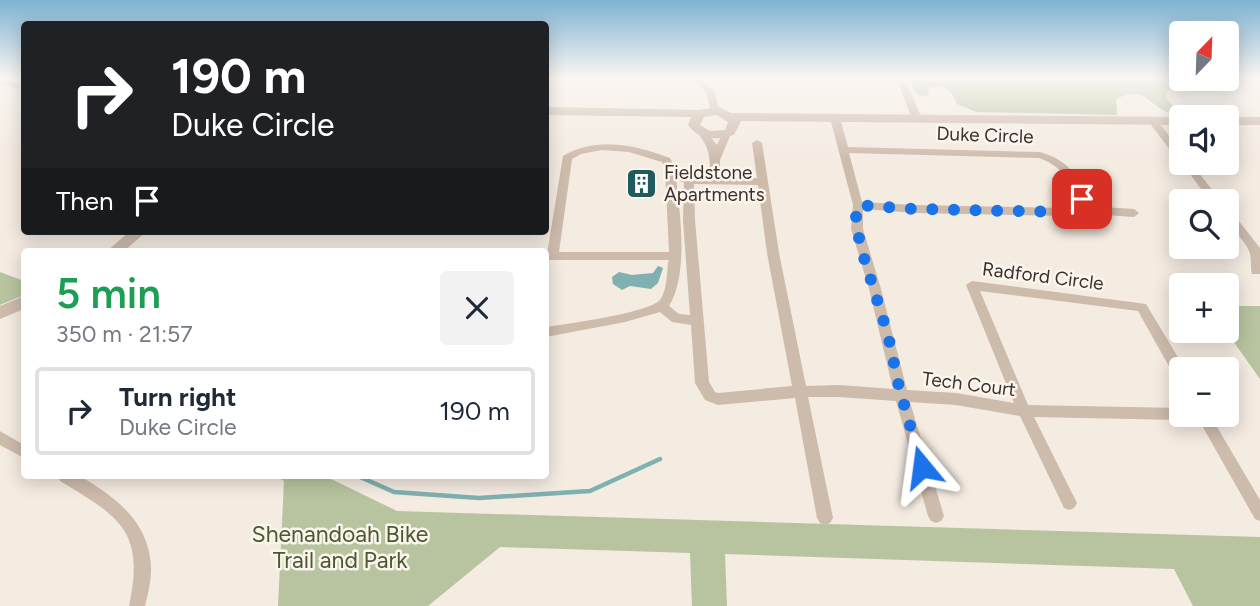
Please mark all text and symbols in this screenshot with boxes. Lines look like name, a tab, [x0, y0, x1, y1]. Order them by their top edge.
north arrow	[1169, 21, 1239, 91]
map controls	[1169, 21, 1239, 427]
text: 190 m	[171, 46, 306, 105]
icon: right	[56, 49, 147, 140]
button: sound	[1169, 105, 1239, 175]
text: Duke Circle	[171, 106, 335, 144]
street label: Duke Circle	[936, 122, 1034, 148]
place label: Fieldstone Apartments	[664, 161, 765, 206]
building icon: Fieldstone Apartments	[624, 166, 658, 200]
pin	[1052, 169, 1112, 229]
icon: arrive	[1063, 180, 1101, 218]
icon: arrive	[128, 182, 166, 220]
text: Then	[56, 185, 114, 217]
button: search	[1169, 189, 1239, 259]
street label: Radford Circle	[981, 257, 1105, 295]
text: 5 min	[56, 268, 161, 319]
button: close	[440, 271, 514, 345]
button: +	[1169, 273, 1239, 343]
text: 350 m · 21:57	[56, 320, 193, 348]
button: −	[1169, 357, 1239, 427]
street label: Tech Court	[921, 367, 1017, 401]
text: Turn right	[119, 381, 236, 413]
icon: right	[60, 392, 98, 430]
text: 190 m	[439, 395, 510, 427]
text: Duke Circle	[119, 413, 237, 441]
position arrow	[885, 430, 959, 504]
park label: Shenandoah Bike Trail and Park	[252, 520, 428, 574]

